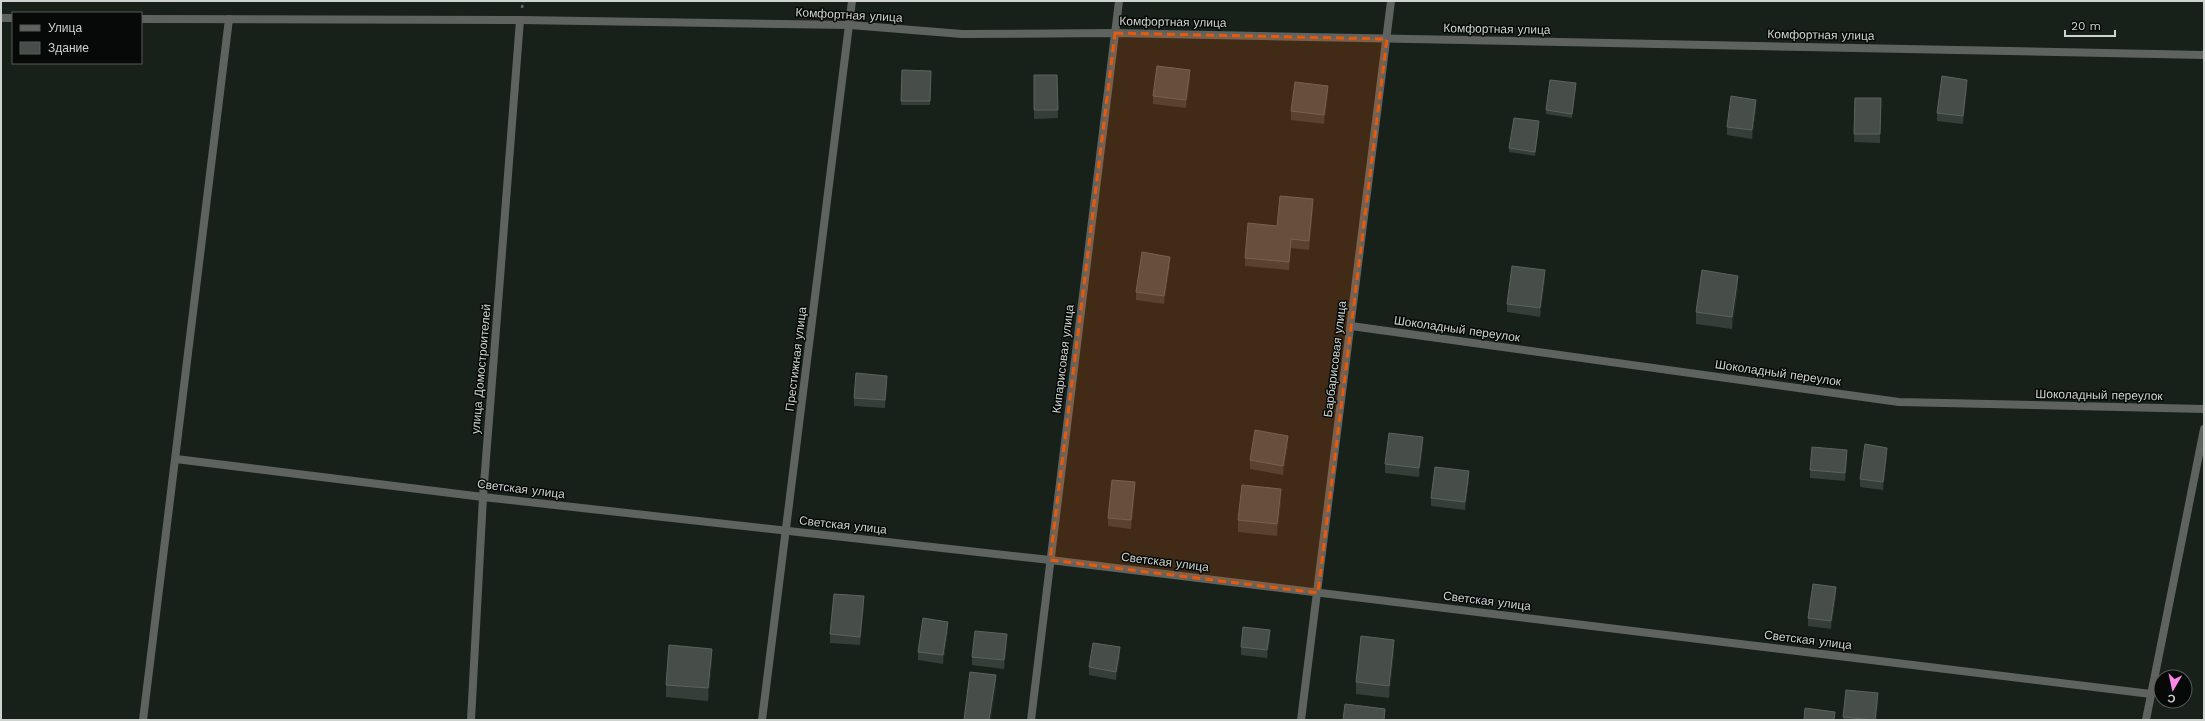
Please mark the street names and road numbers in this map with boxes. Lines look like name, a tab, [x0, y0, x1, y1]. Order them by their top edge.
street label: Комфортная улица	[795, 5, 903, 25]
street label: Комфортная улица	[1119, 14, 1227, 30]
street label: Комфортная улица	[1443, 21, 1551, 37]
street label: Комфортная улица	[1767, 27, 1875, 43]
street label: Барбарисовая улица	[1321, 300, 1349, 418]
street label: улица Домостроителей	[468, 303, 494, 435]
street label: Кипарисовая улица	[1049, 303, 1077, 414]
street label: Престижная улица	[783, 306, 809, 412]
street label: Шоколадный переулок	[1393, 313, 1522, 345]
street label: Шоколадный переулок	[1714, 357, 1843, 389]
street label: Шоколадный переулок	[2035, 387, 2164, 403]
street label: Светская улица	[476, 477, 566, 501]
street label: Светская улица	[798, 513, 888, 537]
street label: Светская улица	[1120, 550, 1210, 574]
street label: Светская улица	[1442, 589, 1532, 613]
street label: Светская улица	[1763, 628, 1853, 652]

